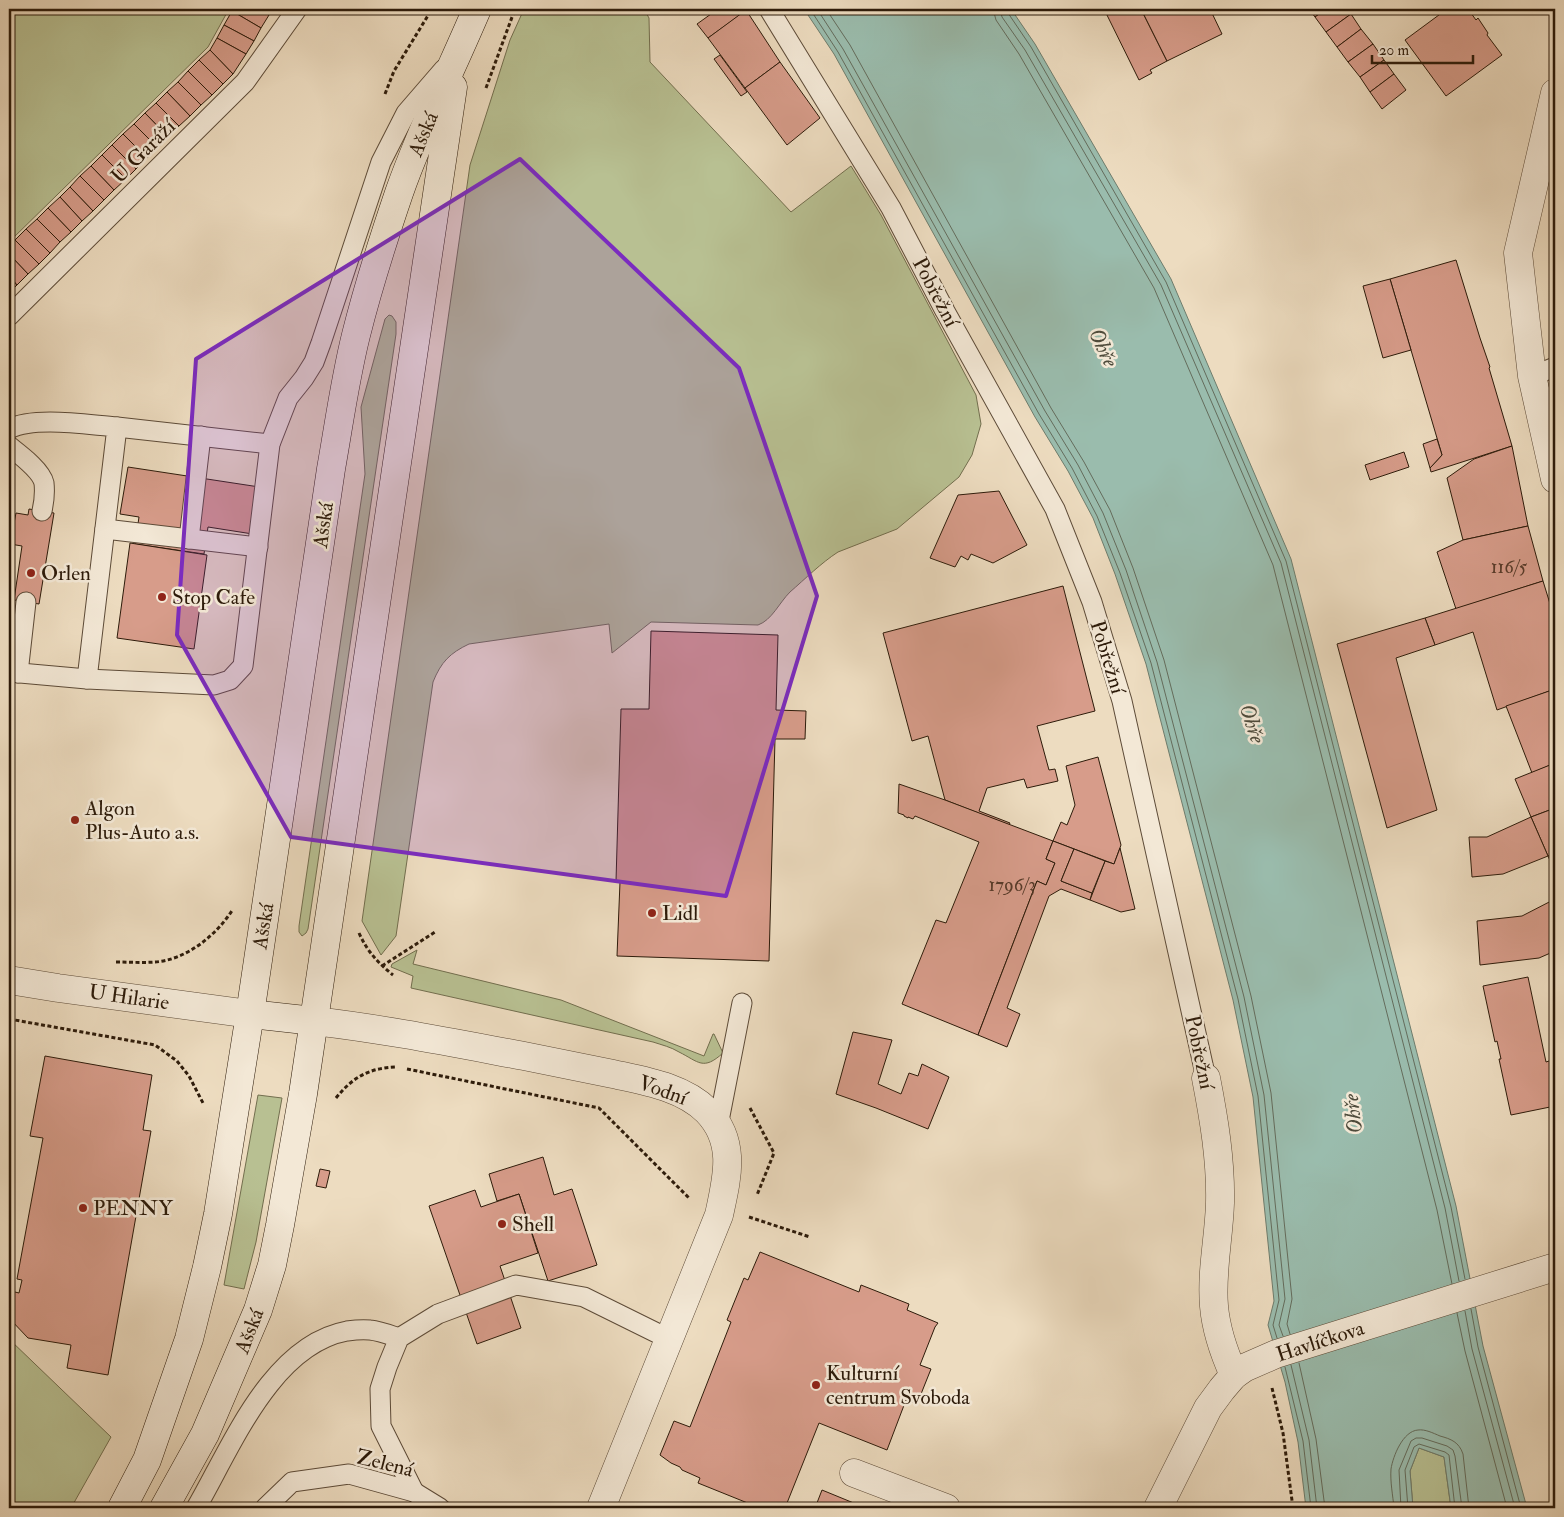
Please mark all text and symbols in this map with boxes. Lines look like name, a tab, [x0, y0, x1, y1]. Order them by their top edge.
scale bar	[1372, 32, 1473, 64]
text: 20 m	[1379, 41, 1409, 60]
street label: Ašská	[402, 107, 445, 162]
street label: U Garáží	[105, 112, 182, 189]
street label: Pobřežní	[906, 253, 966, 333]
water label: Ohře	[1082, 323, 1125, 372]
street label: Ašská	[307, 500, 340, 551]
house number: 116/5	[1491, 555, 1528, 579]
place label: Orlen	[41, 560, 91, 587]
marker: Orlen	[25, 567, 37, 579]
place label: Stop Cafe	[172, 584, 255, 611]
marker: Stop Cafe	[156, 591, 168, 603]
street label: Pobřežní	[1084, 617, 1132, 698]
water label: Ohře	[1232, 700, 1272, 747]
place label: Algon Plus-Auto a.s.	[84, 795, 199, 846]
marker: Algon Plus-Auto a.s.	[69, 814, 81, 826]
house number: 1796/3	[988, 873, 1036, 897]
place label: Lidl	[662, 900, 699, 927]
street label: Ašská	[246, 901, 281, 952]
marker: Lidl	[646, 907, 658, 919]
street label: U Hilarie	[87, 978, 171, 1017]
street label: Pobřežní	[1178, 1013, 1221, 1093]
street label: Vodní	[635, 1069, 692, 1112]
water label: Ohře	[1337, 1092, 1369, 1135]
place label: PENNY	[93, 1195, 173, 1222]
marker: PENNY	[77, 1202, 89, 1214]
place label: Shell	[512, 1211, 555, 1238]
marker: Shell	[496, 1218, 508, 1230]
street label: Ašská	[228, 1304, 270, 1359]
street label: Havlíčkova	[1273, 1314, 1368, 1368]
place label: Kulturní centrum Svoboda	[826, 1360, 970, 1411]
marker: Kulturní centrum Svoboda	[810, 1379, 822, 1391]
street label: Zelená	[353, 1443, 417, 1484]

